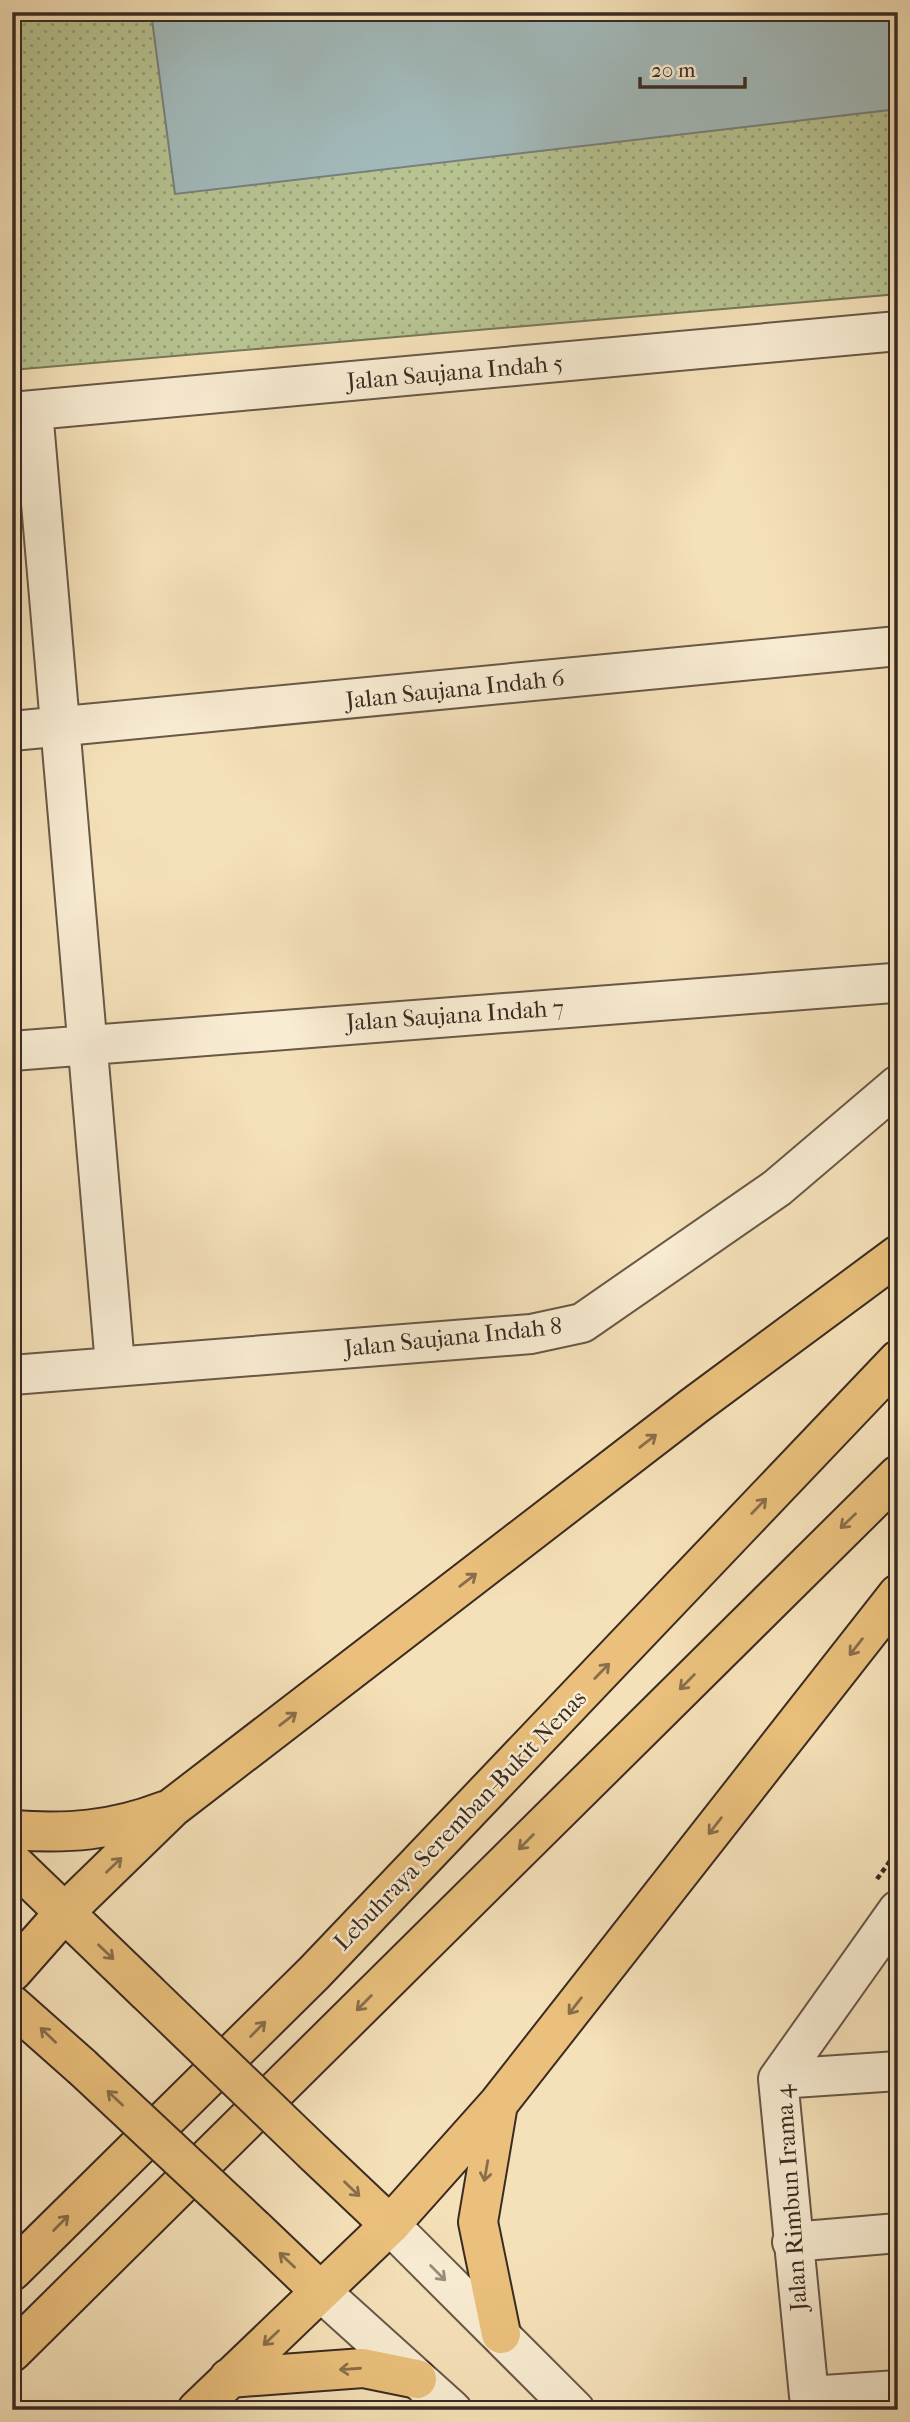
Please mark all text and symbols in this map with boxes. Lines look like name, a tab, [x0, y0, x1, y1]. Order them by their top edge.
scale bar	[640, 46, 746, 90]
text: 20 m	[651, 58, 696, 82]
street label: Jalan Saujana Indah 5	[344, 349, 564, 396]
street label: Jalan Saujana Indah 6	[342, 663, 567, 715]
street label: Jalan Saujana Indah 7	[343, 993, 565, 1037]
street label: Jalan Saujana Indah 8	[341, 1312, 563, 1363]
one-way arrow	[639, 1433, 657, 1448]
one-way arrow	[750, 1498, 767, 1515]
one-way arrow	[840, 1513, 857, 1530]
one-way arrow	[458, 1572, 477, 1587]
one-way arrow	[848, 1638, 863, 1656]
one-way arrow	[593, 1663, 610, 1680]
one-way arrow	[678, 1673, 695, 1690]
street label: Lebuhraya Seremban-Bukit Nenas	[328, 1684, 592, 1956]
one-way arrow	[278, 1711, 297, 1726]
one-way arrow	[708, 1817, 723, 1835]
one-way arrow	[517, 1834, 534, 1851]
one-way arrow	[105, 1856, 122, 1873]
one-way arrow	[97, 1944, 114, 1961]
one-way arrow	[356, 1994, 373, 2011]
one-way arrow	[567, 1996, 583, 2014]
one-way arrow	[249, 2021, 266, 2038]
one-way arrow	[40, 2027, 57, 2044]
street label: Jalan Rimbun Irama 4	[769, 2083, 813, 2314]
one-way arrow	[107, 2090, 124, 2107]
one-way arrow	[479, 2159, 492, 2182]
one-way arrow	[343, 2181, 360, 2198]
one-way arrow	[52, 2215, 69, 2232]
one-way arrow	[279, 2251, 296, 2268]
one-way arrow	[429, 2264, 446, 2281]
one-way arrow	[263, 2330, 280, 2347]
one-way arrow	[339, 2363, 361, 2376]

